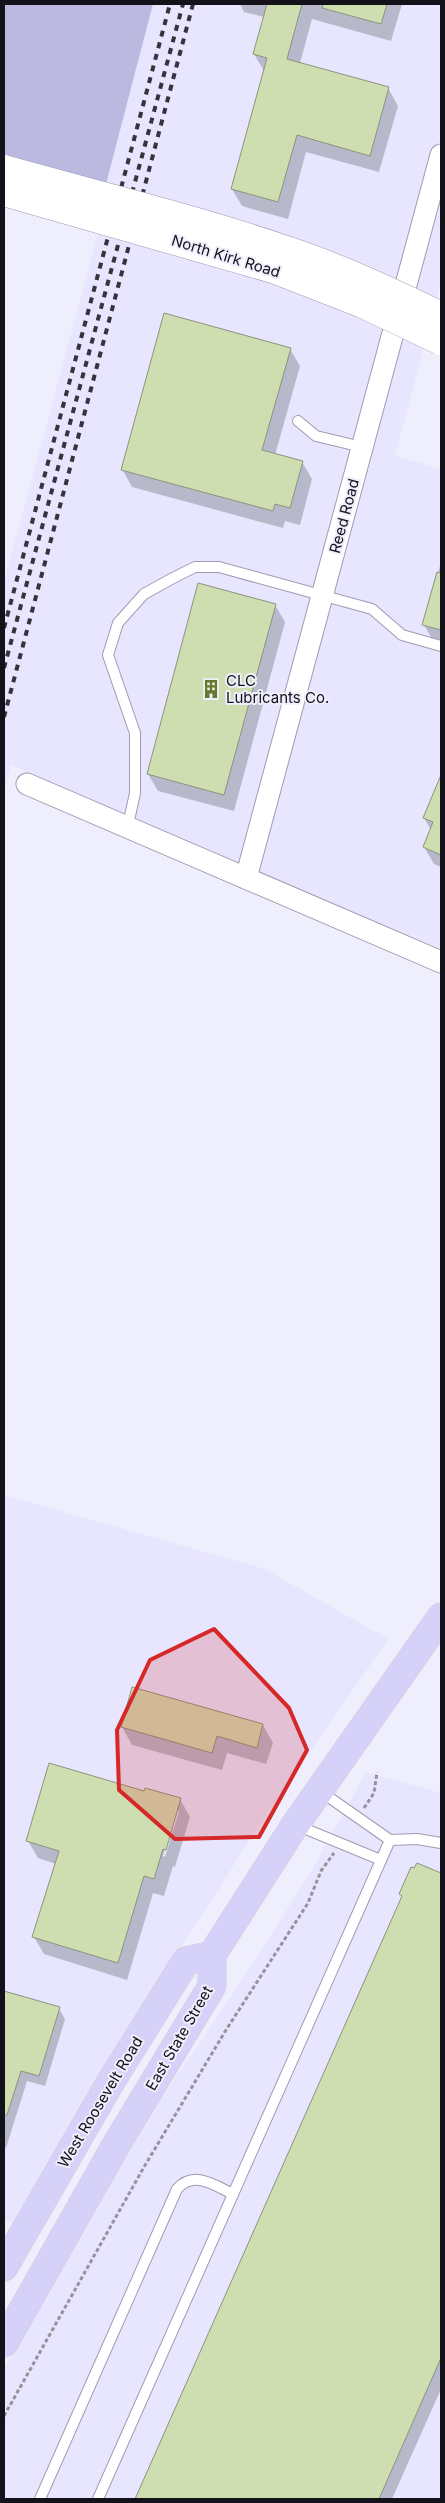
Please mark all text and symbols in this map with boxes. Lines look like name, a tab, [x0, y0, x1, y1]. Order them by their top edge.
street label: North Kirk Road	[169, 230, 283, 282]
street label: Reed Road	[325, 477, 363, 555]
place label: CLC Lubricants Co.	[226, 671, 329, 707]
building icon: CLC Lubricants Co.	[200, 678, 222, 700]
street label: East State Street	[141, 1982, 217, 2094]
street label: West Roosevelt Road	[53, 2033, 147, 2171]

